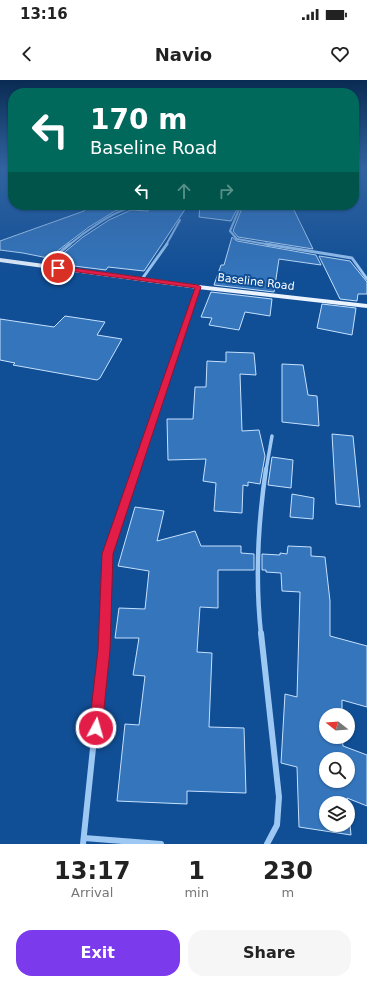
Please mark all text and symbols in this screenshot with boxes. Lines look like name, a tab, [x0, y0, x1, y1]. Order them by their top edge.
text: 13:16	[20, 5, 68, 23]
icon: back	[16, 43, 38, 65]
icon: heart	[329, 43, 351, 65]
text: Navio	[155, 44, 212, 65]
text: 170 m	[90, 103, 187, 136]
icon: left	[24, 104, 76, 156]
text: Baseline Road	[90, 137, 217, 158]
icon: left	[131, 180, 153, 202]
icon: ahead	[173, 180, 195, 202]
icon: right	[215, 180, 237, 202]
pin	[41, 251, 75, 285]
icon: arrive	[47, 257, 69, 279]
street label: Baseline Road	[217, 271, 295, 293]
position arrow	[75, 707, 117, 749]
north arrow	[319, 708, 355, 744]
map controls	[319, 708, 355, 832]
button: search	[319, 752, 355, 788]
button: layers	[319, 796, 355, 832]
text: 13:17	[54, 857, 130, 885]
text: 1	[188, 857, 205, 885]
text: 230	[263, 857, 313, 885]
text: Arrival	[71, 885, 113, 900]
text: min	[184, 885, 209, 900]
text: m	[282, 885, 294, 900]
button: Exit	[16, 930, 180, 976]
button: Share	[188, 930, 351, 976]

